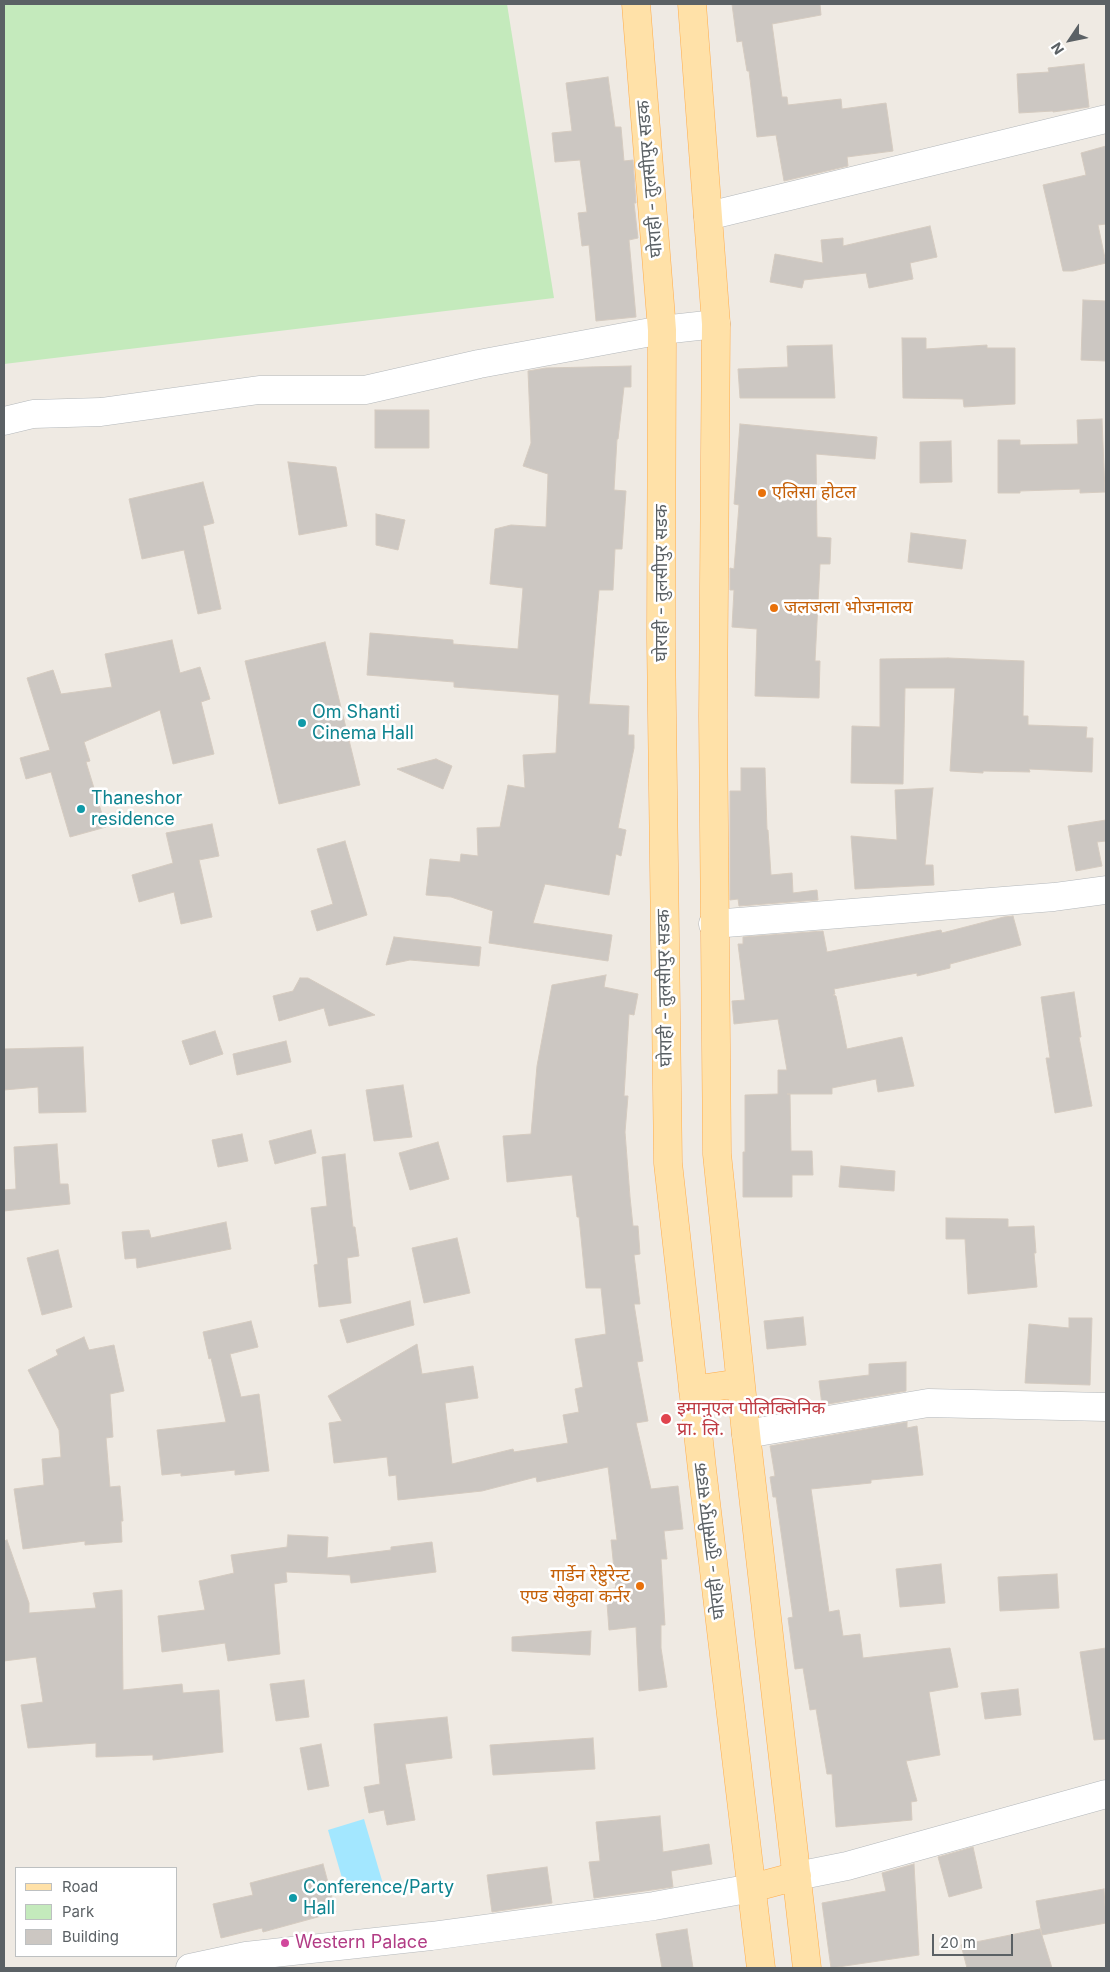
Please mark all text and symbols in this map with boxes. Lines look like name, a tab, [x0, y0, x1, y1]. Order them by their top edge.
north arrow	[1045, 15, 1095, 65]
text: N	[1047, 39, 1067, 58]
street label: घोराही - तुलसीपुर सडक	[632, 100, 668, 258]
place label: एलिसा होटल	[772, 482, 856, 504]
marker: एलिसा होटल	[756, 487, 768, 499]
street label: घोराही - तुलसीपुर सडक	[651, 504, 673, 662]
place label: जलजला भोजनालय	[784, 597, 913, 619]
marker: जलजला भोजनालय	[768, 602, 780, 614]
place label: Om Shanti Cinema Hall	[312, 702, 414, 744]
marker: Om Shanti Cinema Hall	[296, 717, 308, 729]
place label: Thaneshor residence	[91, 788, 182, 831]
marker: Thaneshor residence	[75, 803, 87, 815]
street label: घोराही - तुलसीपुर सडक	[653, 909, 677, 1067]
place label: इमानुएल पोलिक्लिनिक प्रा. लि.	[677, 1398, 825, 1440]
marker: इमानुएल पोलिक्लिनिक प्रा. लि.	[659, 1412, 673, 1426]
street label: घोराही - तुलसीपुर सडक	[690, 1462, 730, 1620]
place label: गार्डेन रेष्टुरेन्ट एण्ड सेकुवा कर्नर	[520, 1565, 630, 1608]
marker: गार्डेन रेष्टुरेन्ट एण्ड सेकुवा कर्नर	[634, 1580, 646, 1592]
legend	[15, 1867, 178, 1957]
text: Road	[62, 1877, 98, 1896]
place label: Conference/Party Hall	[303, 1877, 454, 1920]
marker: Conference/Party Hall	[287, 1892, 299, 1904]
text: Park	[62, 1902, 94, 1921]
scale bar	[935, 1924, 1016, 1956]
text: Building	[62, 1927, 119, 1946]
place label: Western Palace	[295, 1932, 428, 1954]
text: 20 m	[940, 1933, 976, 1952]
marker: Western Palace	[279, 1937, 291, 1949]

